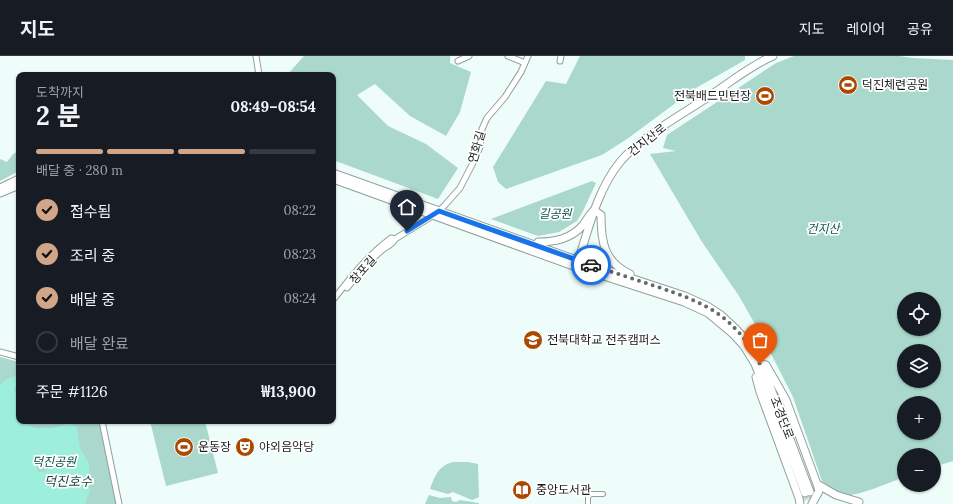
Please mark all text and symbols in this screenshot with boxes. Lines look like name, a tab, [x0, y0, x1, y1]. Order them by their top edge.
text: 지도	[20, 17, 55, 41]
text: 지도	[799, 20, 825, 38]
text: 레이어	[847, 20, 885, 38]
text: 공유	[907, 20, 933, 38]
sports icon: 덕진체련공원	[837, 74, 859, 96]
place label: 덕진체련공원	[862, 77, 928, 92]
text: 도착까지	[36, 84, 84, 101]
sports icon: 전북배드민턴장	[754, 85, 776, 107]
place label: 전북배드민턴장	[674, 88, 751, 103]
text: 08:49–08:54	[230, 97, 316, 116]
text: 2 분	[36, 99, 81, 132]
street label: 건지산로	[625, 120, 669, 159]
street label: 연화길	[465, 129, 488, 165]
text: 배달 중 · 280 m	[36, 162, 123, 179]
pin	[390, 190, 424, 231]
icon: home	[396, 196, 418, 218]
icon: check	[36, 199, 58, 221]
text: 접수됨	[70, 202, 111, 221]
text: 08:22	[283, 202, 316, 219]
park label: 길공원	[538, 206, 573, 221]
park label: 건지산	[806, 221, 842, 236]
icon: check	[36, 243, 58, 265]
courier	[571, 245, 611, 285]
text: 조리 중	[70, 246, 115, 265]
text: 08:23	[283, 246, 316, 263]
street label: 창포길	[346, 252, 379, 287]
icon: car	[580, 254, 602, 276]
icon: check	[36, 287, 58, 309]
text: 배달 중	[70, 290, 115, 309]
text: 08:24	[284, 290, 316, 307]
map controls	[897, 292, 941, 492]
button: locate	[897, 292, 941, 336]
pin	[743, 323, 777, 364]
school or university icon: 전북대학교 전주캠퍼스	[522, 329, 544, 351]
icon: bag	[749, 329, 771, 351]
place label: 전북대학교 전주캠퍼스	[547, 332, 661, 347]
text: 배달 완료	[70, 334, 129, 353]
button: layers	[897, 344, 941, 388]
text: 주문 #1126	[36, 382, 108, 401]
text: ₩13,900	[261, 382, 316, 401]
street label: 조경단로	[768, 395, 797, 441]
button: +	[897, 396, 941, 440]
sports icon: 운동장	[173, 436, 195, 458]
theatre icon: 야외음악당	[234, 436, 256, 458]
place label: 운동장	[198, 439, 231, 454]
place label: 야외음악당	[259, 439, 314, 454]
button: −	[897, 448, 941, 492]
park label: 덕진공원	[32, 454, 77, 469]
water label: 덕진호수	[44, 473, 93, 490]
library icon: 중앙도서관	[511, 479, 533, 501]
place label: 중앙도서관	[536, 482, 591, 497]

